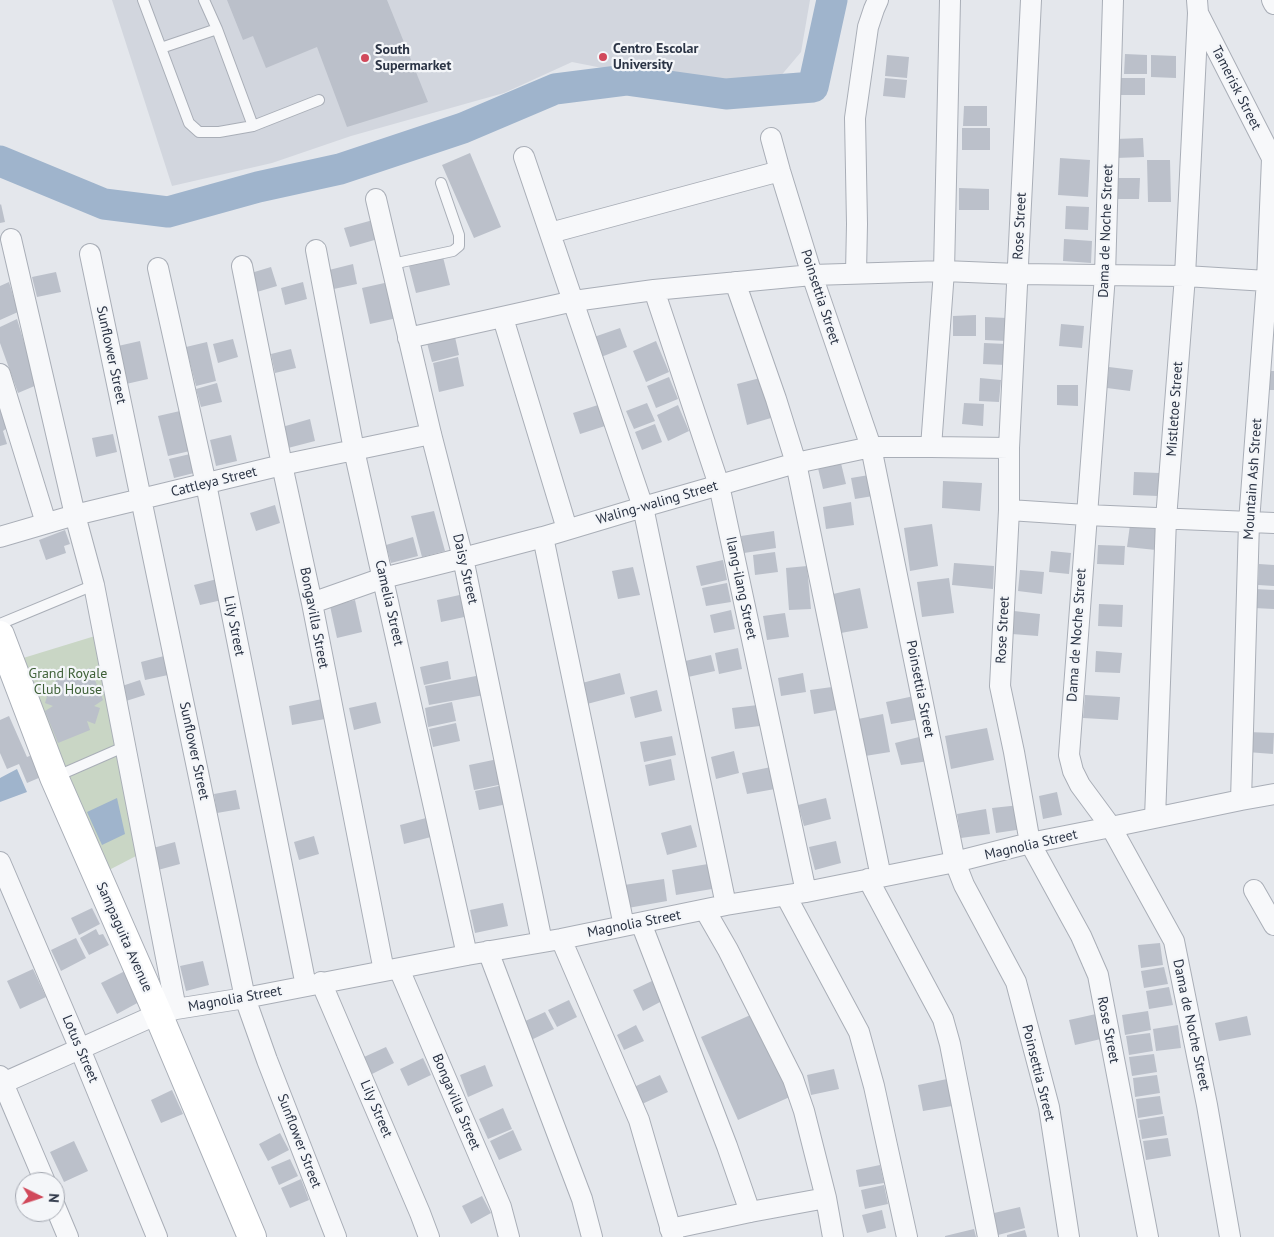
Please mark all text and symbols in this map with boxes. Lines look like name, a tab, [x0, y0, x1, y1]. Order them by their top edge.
place label: Centro Escolar University	[613, 41, 698, 74]
place label: South Supermarket	[375, 42, 451, 74]
street label: Tamerisk Street	[1208, 43, 1264, 133]
marker: Centro Escolar University	[597, 51, 609, 63]
marker: South Supermarket	[359, 52, 371, 64]
street label: Dama de Noche Street	[1095, 164, 1117, 298]
street label: Rose Street	[1010, 192, 1030, 260]
street label: Poinsettia Street	[797, 247, 843, 347]
street label: Sunflower Street	[92, 305, 130, 405]
street label: Mistletoe Street	[1163, 361, 1187, 457]
street label: Mountain Ash Street	[1240, 418, 1266, 540]
street label: Cattleya Street	[169, 463, 259, 501]
street label: Waling-waling Street	[594, 478, 720, 528]
street label: Daisy Street	[449, 532, 481, 606]
street label: Ilang-ilang Street	[722, 535, 760, 641]
street label: Camelia Street	[371, 559, 407, 647]
street label: Bongavilla Street	[296, 566, 332, 670]
street label: Dama de Noche Street	[1064, 568, 1090, 702]
street label: Lily Street	[220, 594, 248, 658]
street label: Rose Street	[993, 596, 1013, 664]
street label: Poinsettia Street	[902, 639, 938, 739]
park label: Grand Royale Club House	[29, 666, 107, 699]
street label: Sunflower Street	[175, 701, 213, 801]
street label: Magnolia Street	[983, 826, 1079, 864]
street label: Sampaguita Avenue	[92, 880, 156, 994]
street label: Magnolia Street	[586, 907, 682, 941]
street label: Dama de Noche Street	[1169, 958, 1213, 1092]
street label: Magnolia Street	[187, 982, 283, 1016]
street label: Rose Street	[1093, 995, 1123, 1065]
street label: Lotus Street	[58, 1013, 102, 1085]
street label: Poinsettia Street	[1018, 1023, 1058, 1123]
street label: Bongavilla Street	[428, 1051, 484, 1153]
street label: Lily Street	[356, 1078, 396, 1140]
street label: Sunflower Street	[273, 1091, 325, 1191]
north arrow	[15, 1172, 65, 1222]
text: N	[45, 1193, 63, 1203]

